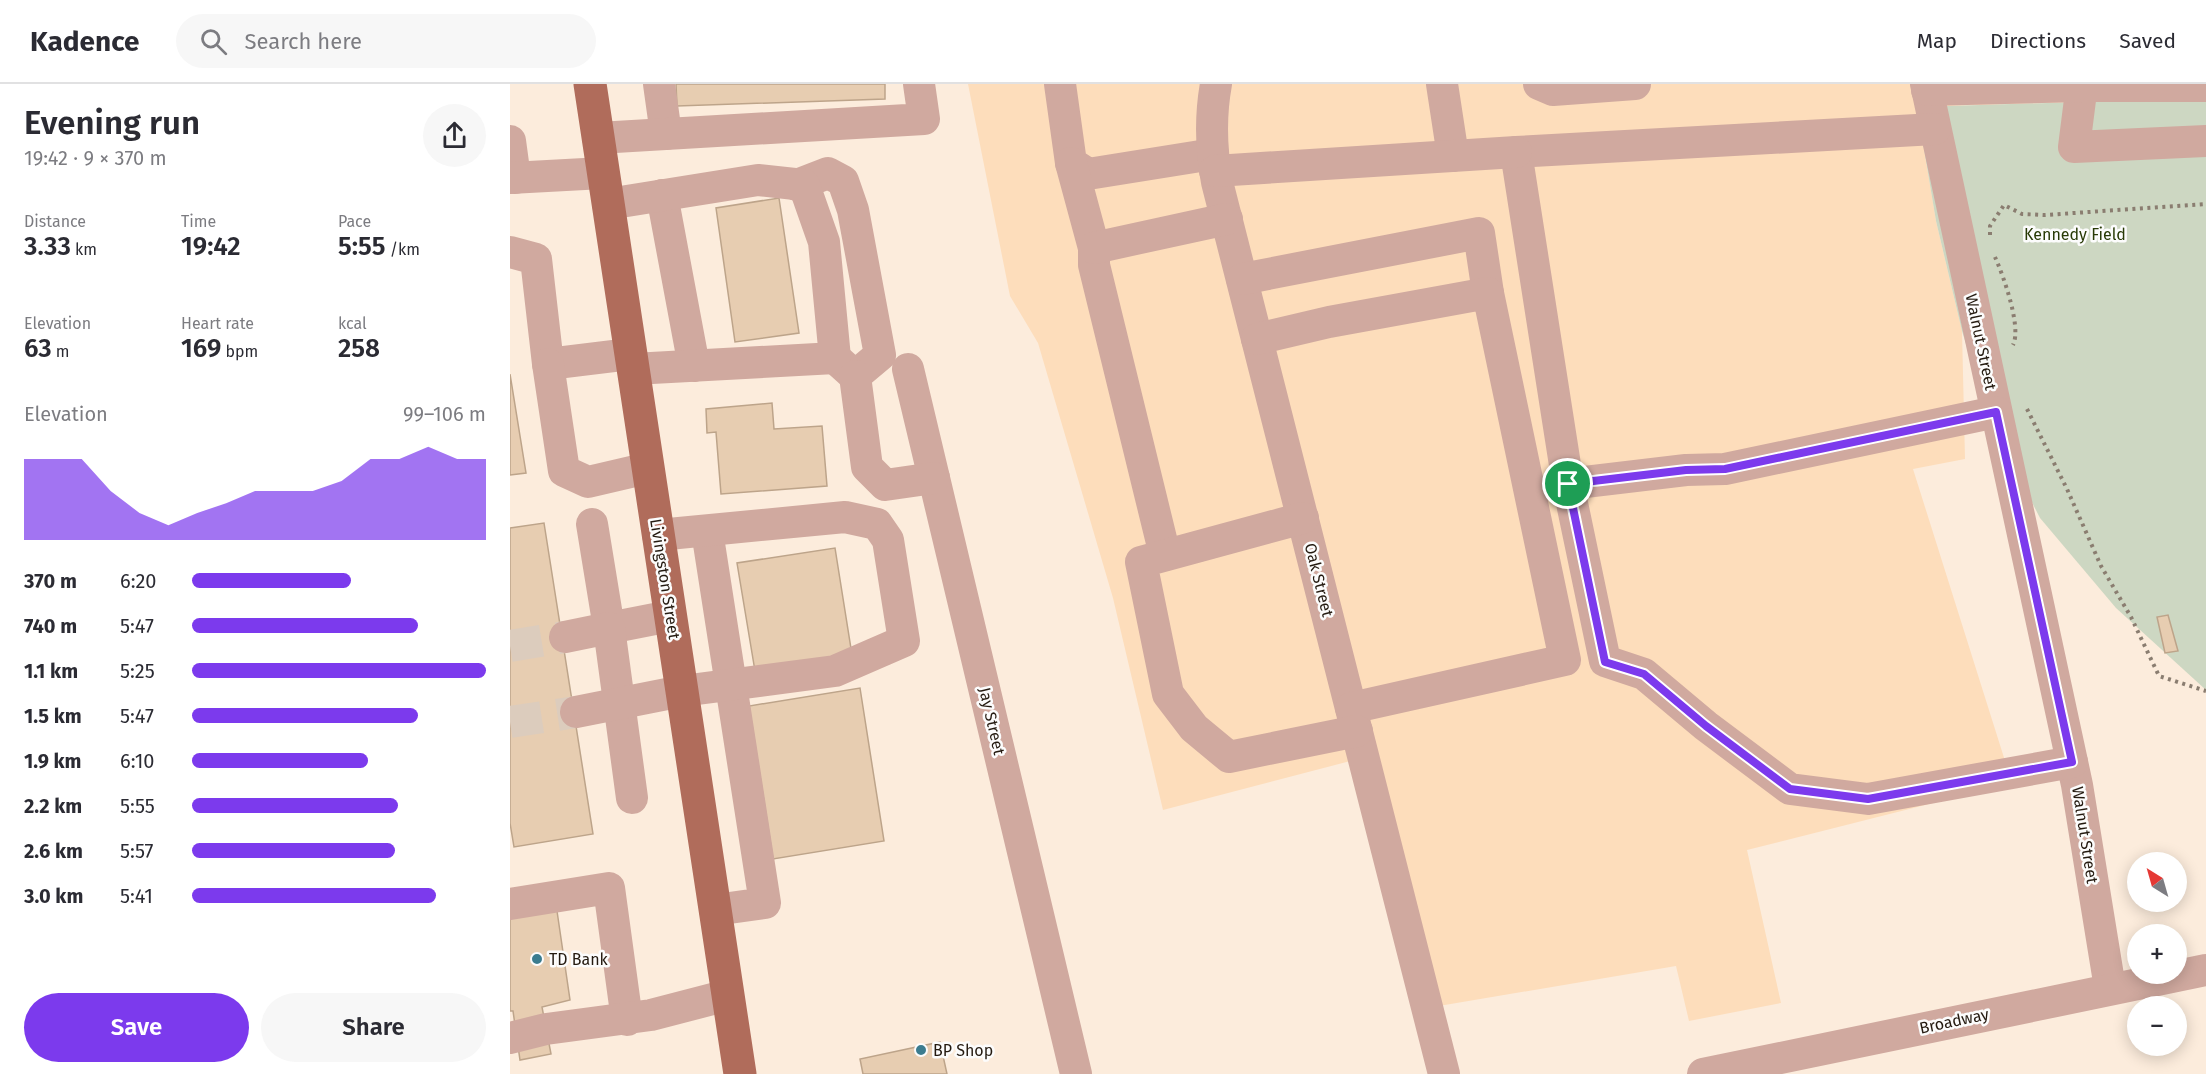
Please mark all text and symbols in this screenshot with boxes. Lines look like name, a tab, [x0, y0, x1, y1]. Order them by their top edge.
search box	[176, 14, 596, 68]
text: Kadence	[30, 25, 140, 58]
icon: search	[197, 25, 230, 58]
text: Search here	[245, 28, 362, 55]
text: Map	[1917, 28, 1957, 54]
text: Directions	[1990, 28, 2086, 54]
text: Saved	[2119, 28, 2176, 54]
text: Evening run	[24, 103, 200, 143]
button: share	[423, 104, 486, 167]
text: 19:42 · 9 × 370 m	[24, 146, 167, 170]
text: Distance	[24, 212, 86, 231]
text: Time	[181, 212, 216, 231]
text: Pace	[338, 212, 371, 231]
park label: Kennedy Field	[2024, 225, 2126, 244]
text: 3.33	[24, 231, 71, 262]
text: 19:42	[181, 231, 241, 262]
text: 5:55	[338, 231, 385, 262]
text: km	[71, 240, 97, 259]
text: /km	[385, 240, 420, 259]
street label: Walnut Street	[1962, 292, 2001, 392]
text: Elevation	[24, 314, 91, 333]
text: Heart rate	[181, 314, 254, 333]
text: kcal	[338, 314, 367, 333]
text: 63	[24, 333, 52, 364]
text: 169	[181, 333, 221, 364]
text: 258	[338, 333, 380, 364]
text: m	[52, 342, 70, 361]
text: bpm	[221, 342, 258, 361]
text: Elevation	[24, 402, 108, 426]
text: 99–106 m	[403, 402, 486, 426]
pin	[1542, 458, 1593, 509]
icon: arrive	[1551, 467, 1584, 500]
street label: Livingston Street	[646, 517, 684, 641]
street label: Oak Street	[1301, 541, 1337, 619]
text: 370 m	[24, 569, 77, 593]
text: 6:20	[120, 569, 157, 593]
text: 740 m	[24, 614, 77, 638]
text: 5:47	[120, 614, 154, 638]
text: 1.1 km	[24, 659, 78, 683]
text: 5:25	[120, 659, 155, 683]
street label: Jay Street	[975, 685, 1009, 757]
text: 1.5 km	[24, 704, 82, 728]
text: 5:47	[120, 704, 154, 728]
text: 1.9 km	[24, 749, 82, 773]
text: 6:10	[120, 749, 154, 773]
street label: Walnut Street	[2068, 785, 2102, 885]
text: 2.2 km	[24, 794, 82, 818]
text: 5:55	[120, 794, 155, 818]
text: 2.6 km	[24, 839, 83, 863]
text: 5:57	[120, 839, 153, 863]
north arrow	[2127, 852, 2187, 912]
map controls	[2127, 852, 2187, 1056]
text: 3.0 km	[24, 884, 83, 908]
text: 5:41	[120, 884, 153, 908]
button: +	[2127, 924, 2187, 984]
place label: TD Bank	[549, 950, 609, 969]
marker: TD Bank	[530, 952, 544, 966]
button: Save	[24, 993, 249, 1062]
button: Share	[261, 993, 486, 1062]
button: −	[2127, 996, 2187, 1056]
street label: Broadway	[1918, 1004, 1991, 1038]
place label: BP Shop	[933, 1041, 993, 1060]
marker: BP Shop	[914, 1043, 928, 1057]

